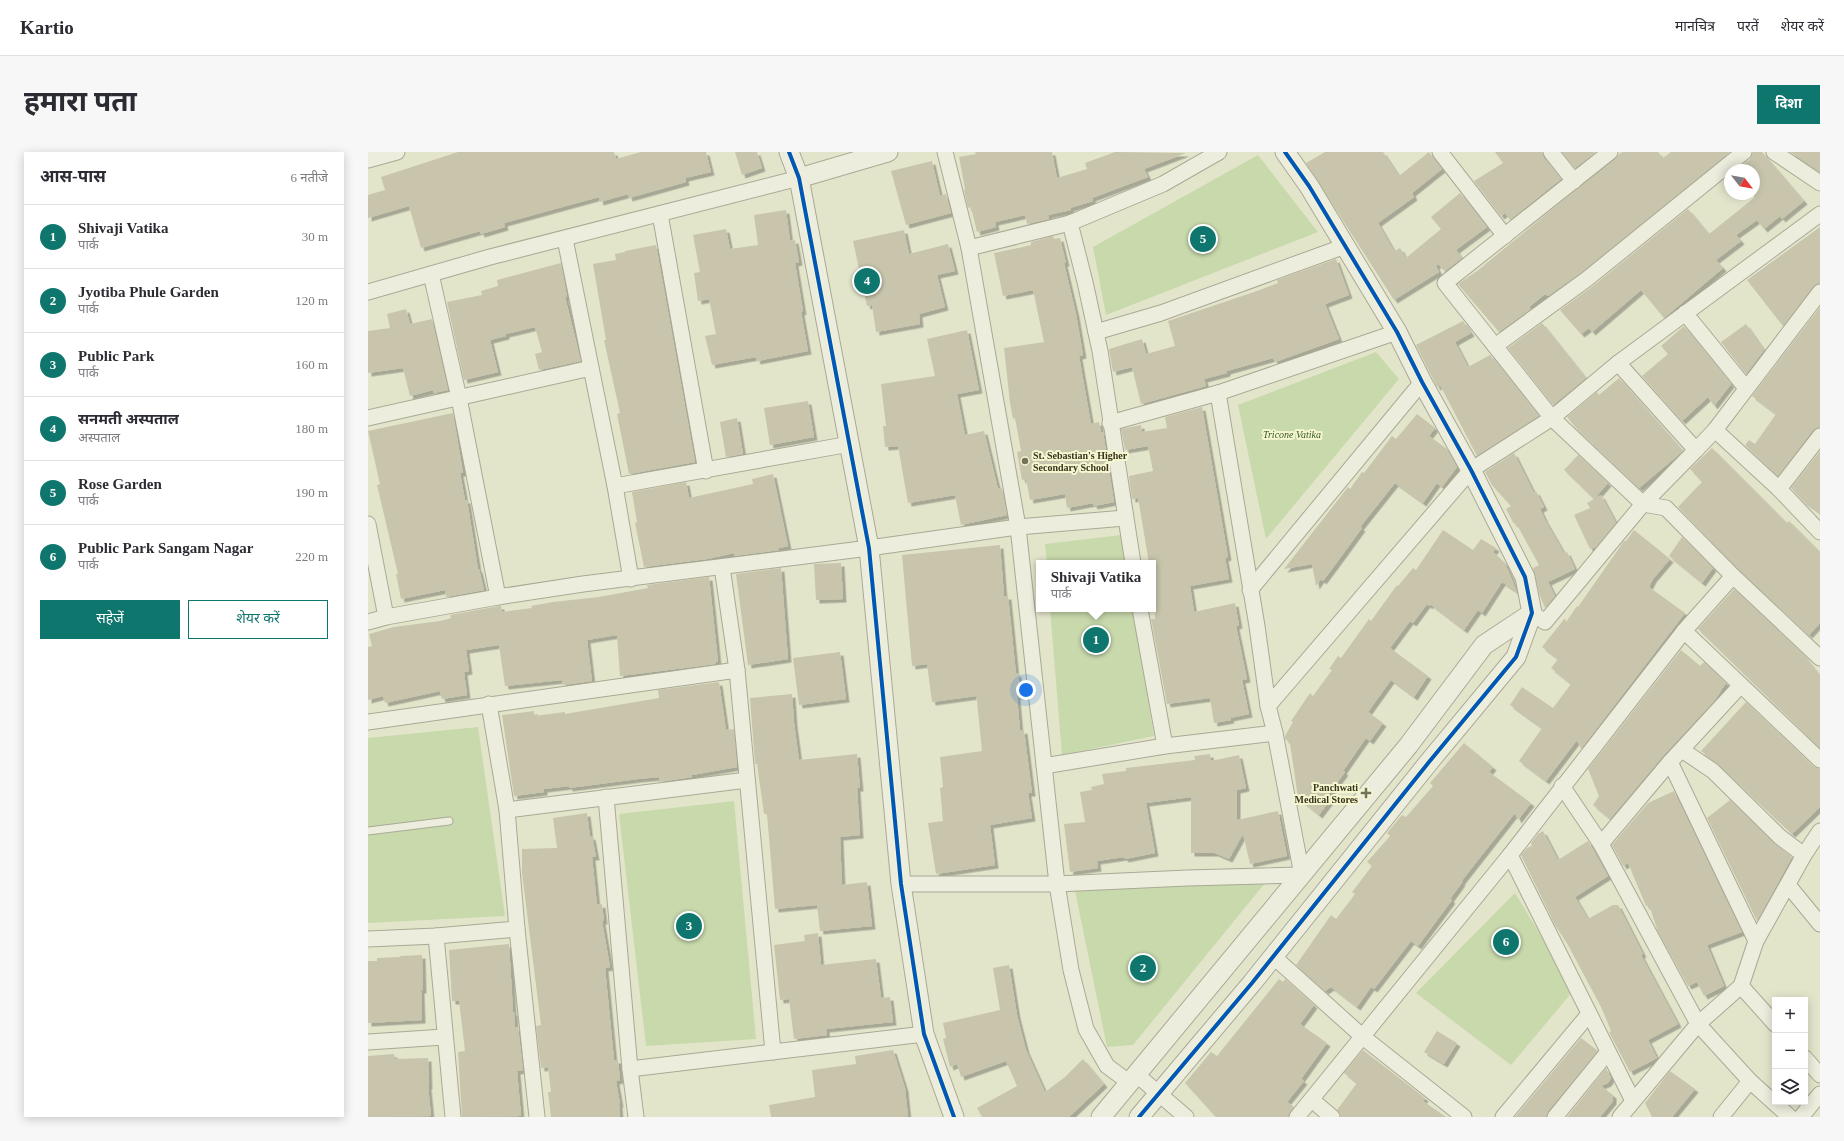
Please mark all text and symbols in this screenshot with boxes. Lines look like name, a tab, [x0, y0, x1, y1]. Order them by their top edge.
text: Kartio	[20, 17, 74, 38]
text: मानचित्र	[1675, 19, 1715, 34]
text: परतें	[1737, 19, 1759, 34]
text: शेयर करें	[1781, 19, 1824, 34]
button: दिशा	[1757, 85, 1820, 124]
text: हमारा पता	[24, 86, 137, 117]
north arrow	[1724, 164, 1760, 200]
text: आस-पास	[40, 167, 106, 186]
text: 6 नतीजे	[291, 170, 328, 185]
text: Shivaji Vatika	[78, 220, 168, 236]
pin: 5	[1190, 224, 1216, 254]
text: 1	[50, 229, 56, 244]
text: 30 m	[302, 229, 328, 244]
text: पार्क	[78, 237, 99, 252]
pin: 4	[854, 266, 880, 296]
text: Jyotiba Phule Garden	[78, 284, 219, 300]
text: 2	[50, 293, 56, 308]
text: 120 m	[295, 293, 328, 308]
text: पार्क	[78, 301, 99, 316]
text: Public Park	[78, 348, 154, 364]
text: 3	[50, 357, 56, 372]
text: 160 m	[295, 357, 328, 372]
text: पार्क	[78, 365, 99, 380]
text: सनमती अस्पताल	[78, 411, 179, 427]
text: 4	[50, 421, 56, 436]
text: 180 m	[295, 421, 328, 436]
park label: Tricone Vatika	[1263, 429, 1321, 440]
text: अस्पताल	[78, 430, 120, 445]
place label: St. Sebastian's Higher Secondary School	[1033, 450, 1128, 473]
marker: St. Sebastian's Higher Secondary School	[1020, 456, 1030, 466]
text: Rose Garden	[78, 476, 162, 492]
text: 5	[50, 485, 56, 500]
text: 190 m	[295, 485, 328, 500]
text: पार्क	[78, 493, 99, 508]
text: Public Park Sangam Nagar	[78, 540, 253, 556]
text: 6	[50, 549, 56, 564]
text: 220 m	[295, 549, 328, 564]
text: पार्क	[78, 557, 99, 572]
popup	[1036, 560, 1156, 612]
text: Shivaji Vatika	[1051, 569, 1141, 585]
text: पार्क	[1051, 586, 1072, 601]
button: सहेजें	[40, 600, 180, 639]
button: शेयर करें	[188, 600, 328, 639]
pin: 1	[1083, 625, 1109, 655]
your location	[1016, 680, 1036, 700]
place label: Panchwati Medical Stores	[1295, 782, 1358, 805]
marker: Panchwati Medical Stores	[1361, 788, 1371, 798]
pin: 3	[676, 911, 702, 941]
pin: 6	[1493, 927, 1519, 957]
pin: 2	[1130, 953, 1156, 983]
map controls	[1772, 997, 1808, 1105]
button: +	[1772, 997, 1808, 1033]
button: −	[1772, 1033, 1808, 1069]
button: layers	[1772, 1069, 1808, 1105]

